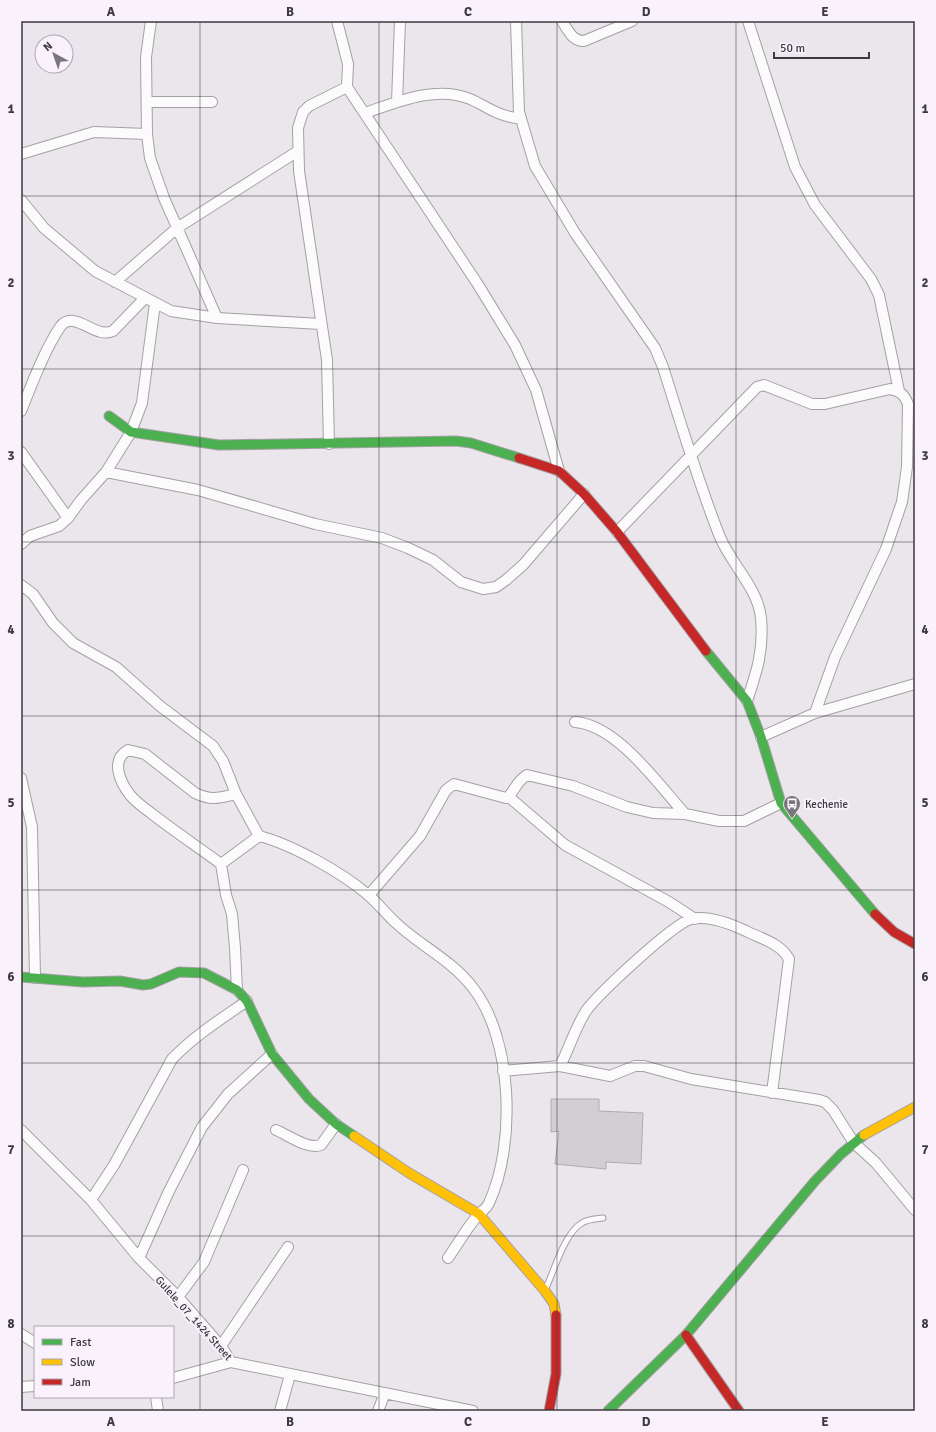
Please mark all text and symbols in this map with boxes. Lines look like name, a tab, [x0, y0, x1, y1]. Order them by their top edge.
text: A	[107, 4, 116, 20]
text: B	[286, 4, 294, 20]
text: C	[464, 4, 472, 20]
text: D	[642, 4, 651, 20]
text: E	[821, 4, 829, 20]
north arrow	[34, 34, 74, 74]
scale bar	[774, 34, 869, 60]
text: N	[41, 39, 55, 54]
text: 50 m	[780, 41, 805, 56]
text: 1	[7, 101, 15, 117]
text: 1	[921, 101, 929, 117]
text: 2	[7, 275, 15, 291]
text: 2	[921, 275, 929, 291]
text: 3	[7, 448, 15, 464]
text: 3	[921, 448, 929, 464]
text: 4	[7, 622, 15, 638]
text: 4	[921, 622, 929, 638]
bus stop icon: Kechenie	[782, 794, 802, 819]
text: 5	[7, 795, 15, 811]
text: 5	[921, 795, 929, 811]
place label: Kechenie	[805, 798, 848, 811]
text: 6	[7, 969, 15, 985]
text: 6	[921, 969, 929, 985]
text: 7	[7, 1142, 15, 1158]
text: 7	[921, 1142, 929, 1158]
street label: Gulele_07_1424 Street	[152, 1274, 235, 1363]
text: 8	[7, 1316, 15, 1332]
text: 8	[921, 1316, 929, 1332]
legend	[34, 1326, 174, 1398]
text: Fast	[70, 1335, 91, 1350]
text: Slow	[70, 1355, 95, 1370]
text: Jam	[70, 1375, 91, 1390]
text: A	[107, 1414, 116, 1430]
text: B	[286, 1414, 294, 1430]
text: C	[464, 1414, 472, 1430]
text: D	[642, 1414, 651, 1430]
text: E	[821, 1414, 829, 1430]

